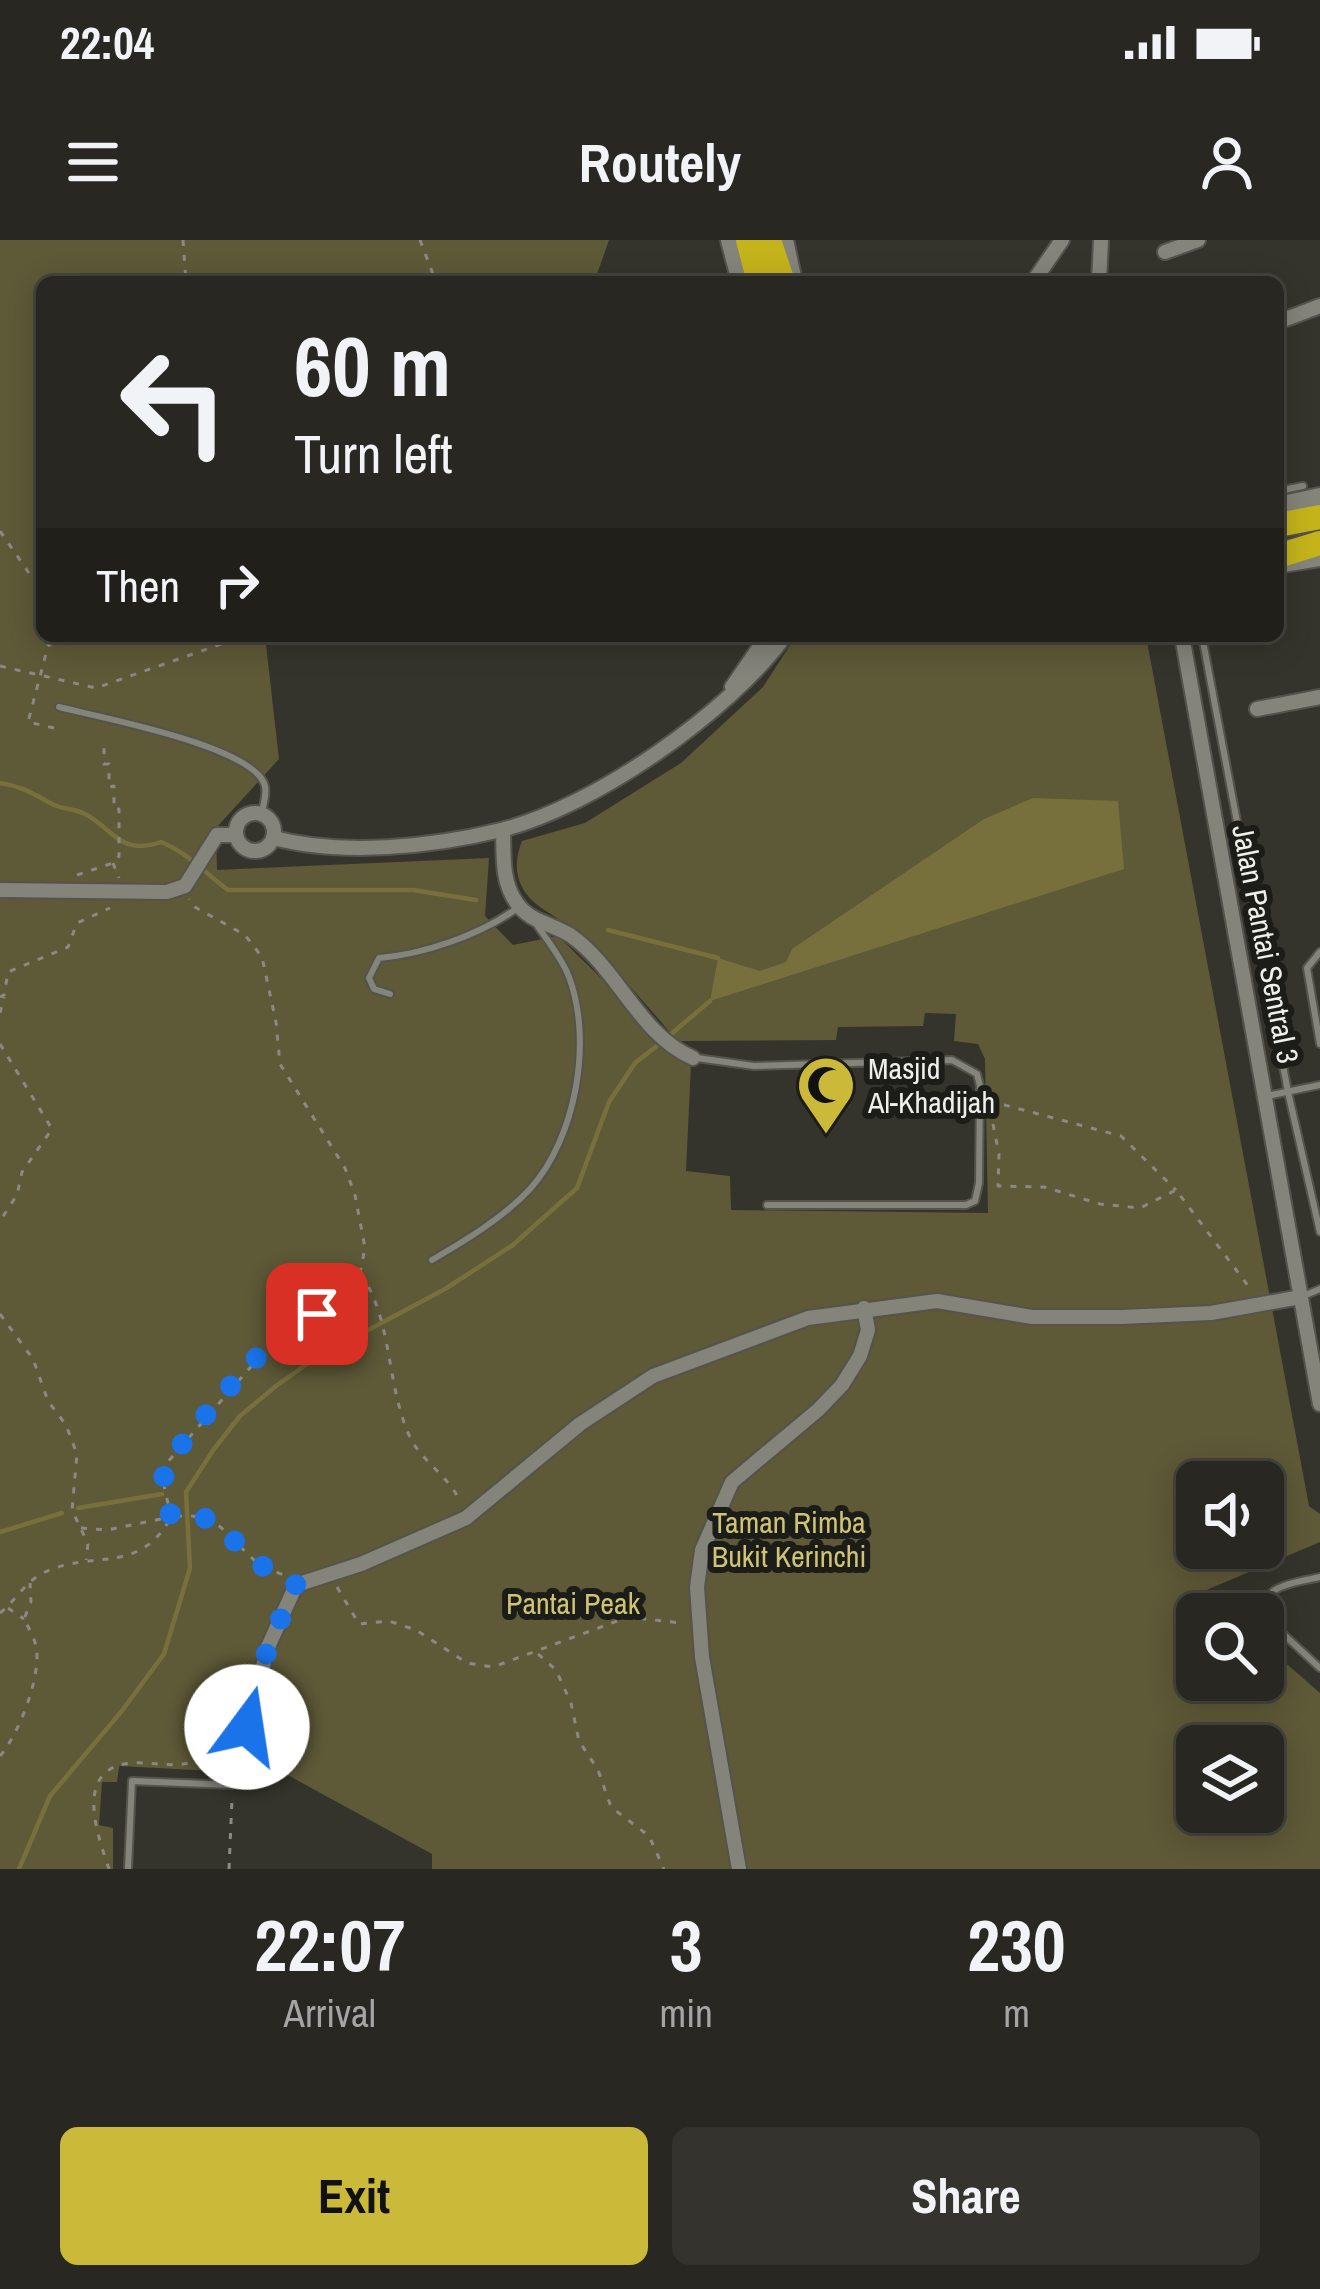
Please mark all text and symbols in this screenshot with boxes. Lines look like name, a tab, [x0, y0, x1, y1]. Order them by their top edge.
text: 22:04	[60, 12, 154, 73]
text: Routely	[579, 126, 741, 199]
icon: menu	[60, 129, 126, 195]
icon: person	[1194, 129, 1260, 195]
text: 60 m	[294, 309, 451, 422]
icon: left	[96, 324, 252, 480]
text: Turn left	[294, 417, 453, 490]
icon: right	[204, 552, 270, 618]
text: Then	[96, 555, 180, 616]
street label: Jalan Pantai Sentral 3	[1223, 821, 1309, 1067]
place label: Masjid Al-Khadijah	[867, 1048, 995, 1122]
mosque icon: Masjid Al-Khadijah	[795, 1054, 857, 1136]
pin	[266, 1263, 368, 1365]
icon: arrive	[284, 1281, 350, 1347]
map controls	[1176, 1461, 1284, 1833]
button: sound	[1176, 1461, 1284, 1569]
park label: Taman Rimba Bukit Kerinchi	[712, 1502, 866, 1576]
park label: Pantai Peak	[506, 1583, 641, 1623]
button: search	[1176, 1593, 1284, 1701]
position arrow	[184, 1664, 310, 1790]
button: layers	[1176, 1725, 1284, 1833]
text: 22:07	[254, 1896, 405, 1993]
text: 3	[670, 1896, 703, 1993]
text: 230	[967, 1896, 1066, 1993]
text: Arrival	[284, 1987, 376, 2039]
text: min	[660, 1987, 713, 2039]
text: m	[1003, 1987, 1030, 2039]
button: Exit	[60, 2127, 648, 2265]
button: Share	[672, 2127, 1260, 2265]

